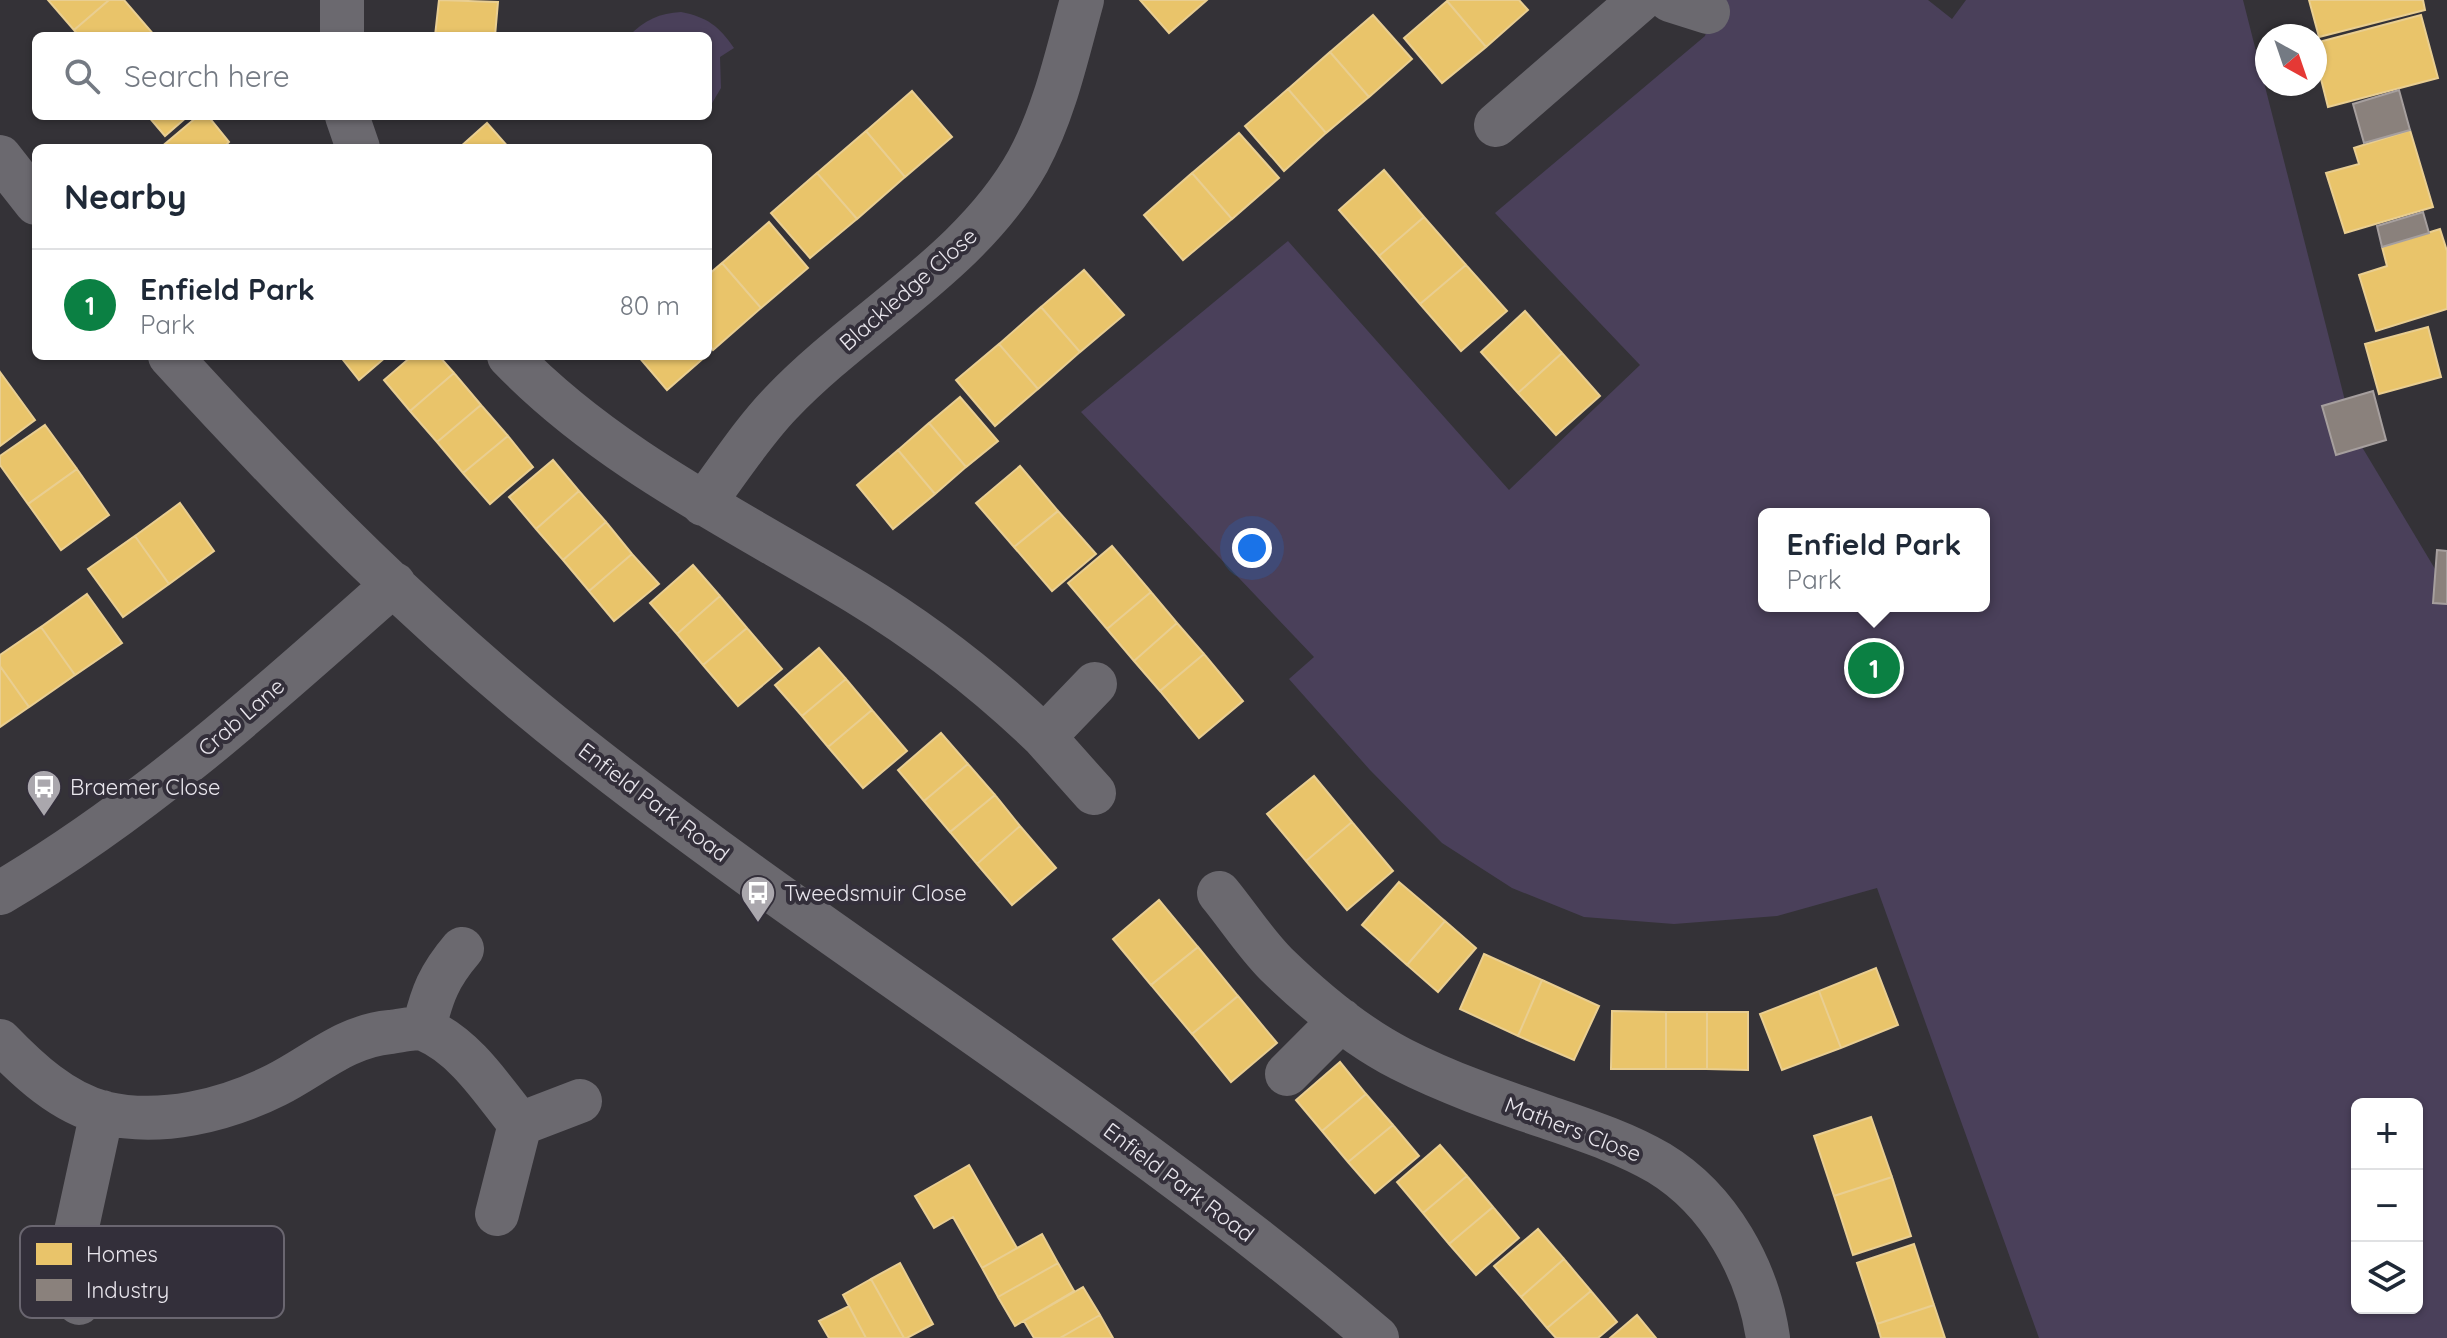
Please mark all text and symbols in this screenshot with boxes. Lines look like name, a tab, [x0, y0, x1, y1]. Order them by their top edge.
north arrow	[2255, 24, 2327, 96]
search box	[32, 32, 712, 120]
icon: search	[60, 54, 104, 98]
text: Search here	[124, 57, 290, 95]
text: Nearby	[64, 175, 187, 218]
street label: Blackledge Close	[833, 222, 983, 356]
text: Enfield Park	[140, 270, 315, 308]
text: 1	[85, 289, 95, 322]
text: 80 m	[620, 289, 680, 322]
text: Park	[140, 308, 195, 341]
popup	[1758, 508, 1990, 612]
text: Enfield Park	[1787, 525, 1961, 563]
your location	[1232, 528, 1272, 568]
text: Park	[1787, 563, 1842, 596]
pin: 1	[1848, 638, 1900, 698]
street label: Crab Lane	[192, 672, 290, 762]
street label: Enfield Park Road	[573, 736, 735, 868]
bus stop icon: Braemer Close	[25, 768, 63, 818]
place label: Braemer Close	[70, 773, 221, 801]
bus stop icon: Tweedsmuir Close	[739, 874, 777, 924]
place label: Tweedsmuir Close	[784, 879, 967, 907]
street label: Mathers Close	[1501, 1090, 1645, 1168]
map controls	[2351, 1098, 2423, 1314]
button: +	[2351, 1098, 2423, 1170]
street label: Enfield Park Road	[1098, 1116, 1260, 1248]
button: −	[2351, 1170, 2423, 1242]
legend	[20, 1226, 284, 1318]
text: Homes	[86, 1240, 158, 1268]
button: layers	[2351, 1242, 2423, 1314]
text: Industry	[86, 1276, 169, 1304]

